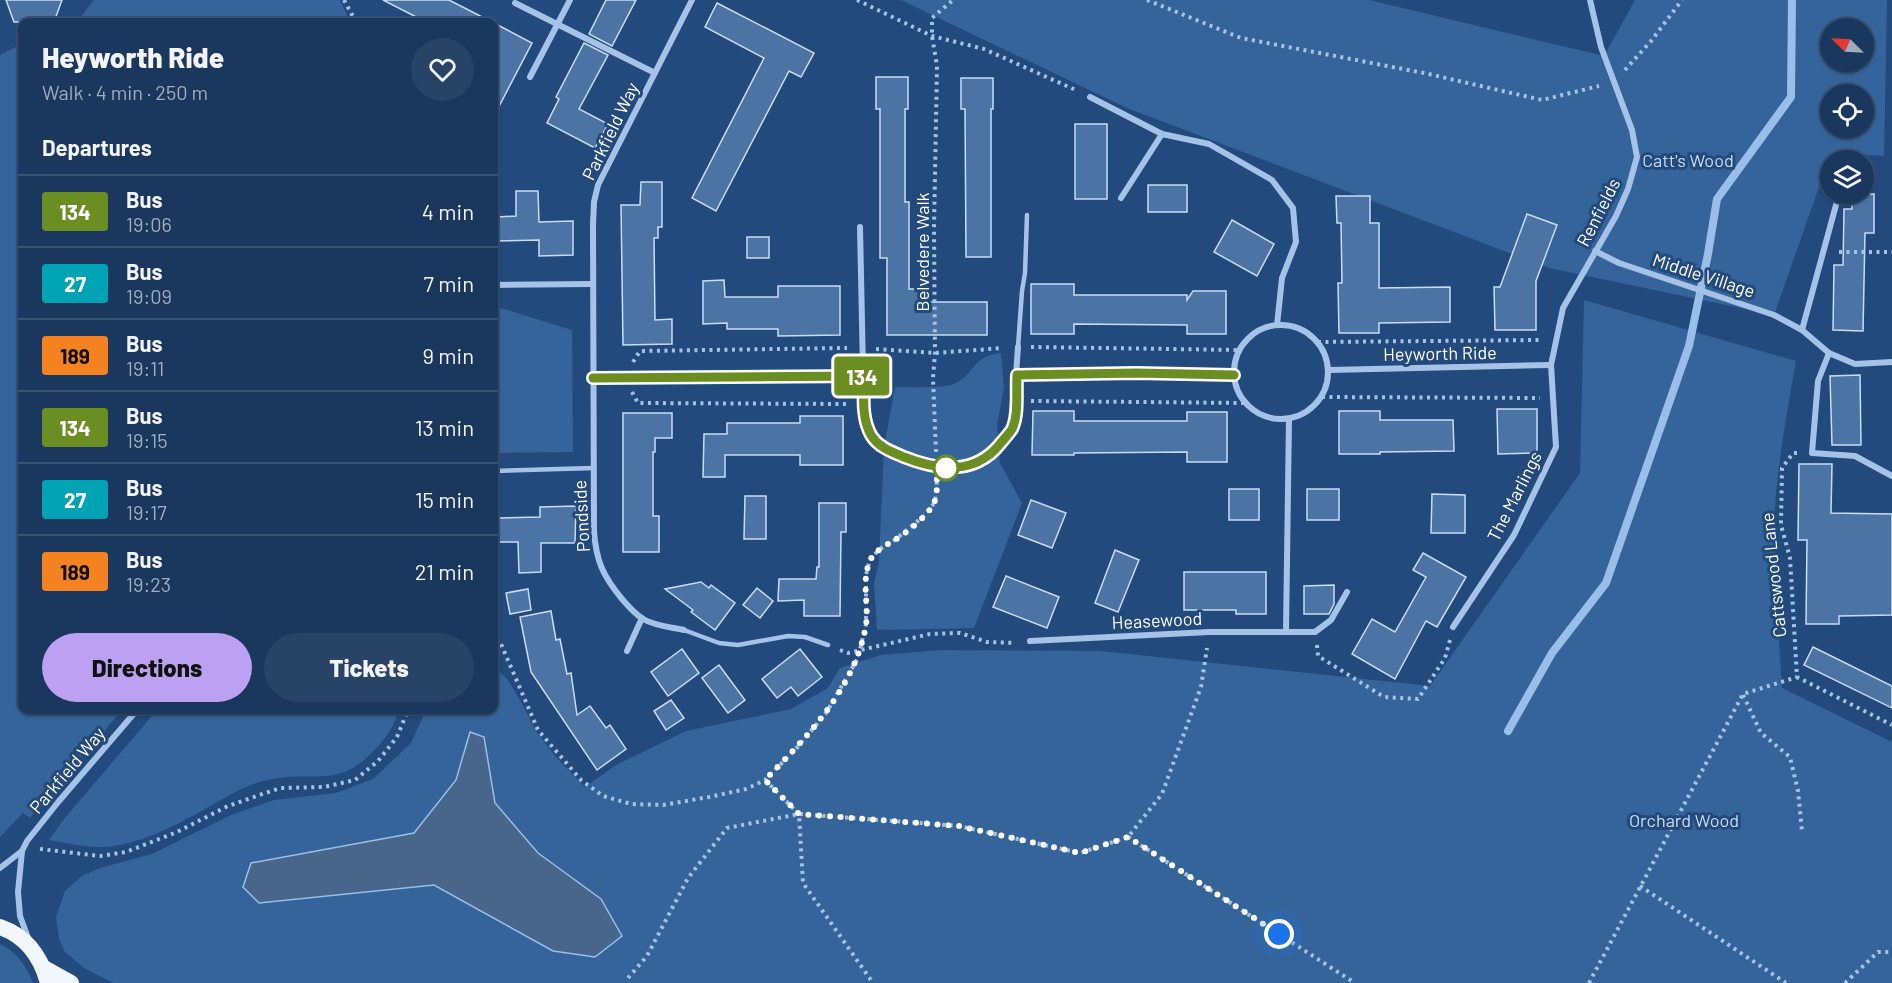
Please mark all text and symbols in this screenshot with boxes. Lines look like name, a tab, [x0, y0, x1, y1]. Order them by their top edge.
north arrow	[1820, 18, 1874, 72]
map controls	[1820, 18, 1874, 204]
button: heart	[411, 38, 474, 101]
text: Heyworth Ride	[42, 40, 224, 74]
street label: Parkfield Way	[577, 79, 643, 183]
text: Walk · 4 min · 250 m	[42, 80, 208, 104]
button: locate	[1820, 84, 1874, 138]
text: Departures	[42, 134, 152, 160]
park label: Catt's Wood	[1642, 149, 1734, 171]
button: layers	[1820, 150, 1874, 204]
street label: Renfields	[1572, 174, 1624, 250]
text: Bus	[126, 186, 163, 212]
street label: Belvedere Walk	[911, 192, 933, 312]
text: 4 min	[422, 198, 474, 224]
text: 134	[59, 199, 91, 224]
text: 19:06	[126, 212, 172, 236]
street label: Middle Village	[1650, 248, 1758, 302]
text: Bus	[126, 258, 163, 284]
text: 7 min	[424, 270, 474, 296]
text: 27	[64, 271, 86, 296]
text: 19:09	[126, 284, 172, 308]
text: Bus	[126, 330, 163, 356]
street label: Heyworth Ride	[1383, 341, 1497, 365]
text: 9 min	[422, 342, 474, 368]
text: 189	[60, 343, 90, 368]
text: 19:11	[126, 356, 164, 380]
line badge: 134	[828, 356, 896, 395]
text: 134	[846, 364, 878, 389]
text: Bus	[126, 402, 163, 428]
text: 13 min	[415, 414, 474, 440]
text: 134	[59, 415, 91, 440]
text: 19:15	[126, 428, 167, 452]
street label: The Marlings	[1482, 447, 1546, 545]
unlabelled marker	[933, 455, 959, 481]
text: Bus	[126, 474, 163, 500]
street label: Pondside	[568, 479, 594, 553]
text: 15 min	[415, 486, 474, 512]
text: 27	[64, 487, 86, 512]
text: 19:17	[126, 500, 167, 524]
street label: Cattswood Lane	[1756, 511, 1790, 639]
text: Bus	[126, 546, 163, 572]
text: 21 min	[415, 558, 474, 584]
text: 189	[60, 559, 90, 584]
text: 19:23	[126, 572, 171, 596]
street label: Heasewood	[1111, 607, 1203, 633]
button: Directions	[42, 633, 252, 702]
button: Tickets	[264, 633, 474, 702]
street label: Parkfield Way	[25, 722, 109, 818]
park label: Orchard Wood	[1629, 809, 1739, 831]
your location	[1264, 919, 1294, 949]

